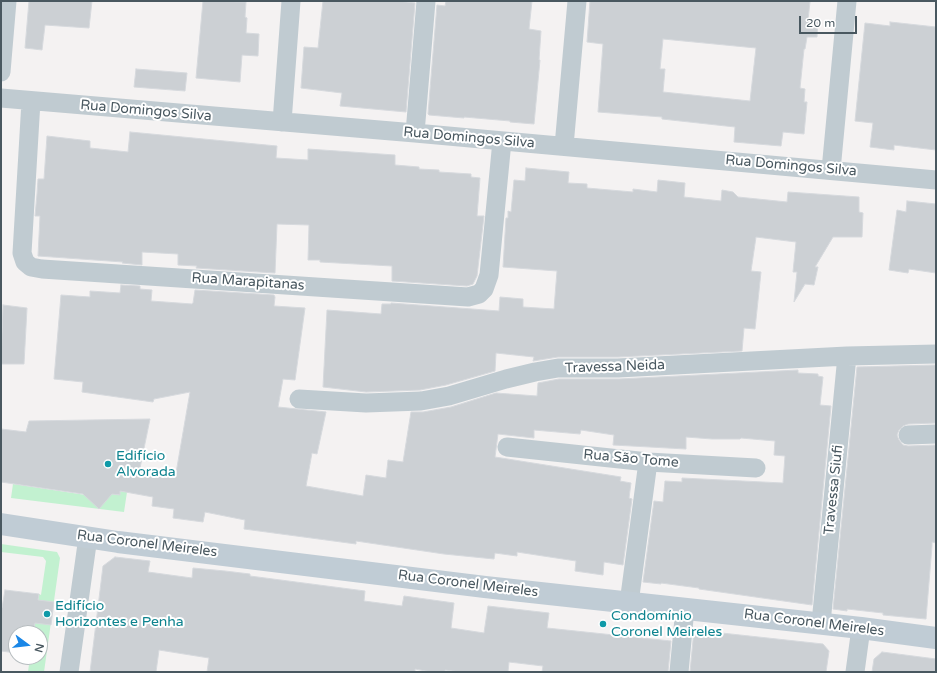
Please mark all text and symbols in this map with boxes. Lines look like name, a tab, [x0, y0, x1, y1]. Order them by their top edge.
scale bar	[801, 8, 859, 34]
text: 20 m	[806, 16, 835, 30]
street label: Rua Domingos Silva	[80, 97, 212, 125]
street label: Rua Domingos Silva	[403, 124, 535, 152]
street label: Rua Domingos Silva	[725, 152, 857, 180]
street label: Rua Marapitanas	[191, 270, 305, 294]
street label: Travessa Neida	[565, 357, 665, 377]
street label: Travessa Siufi	[821, 444, 847, 536]
street label: Rua São Tome	[583, 446, 679, 472]
place label: Edifício Alvorada	[116, 448, 176, 480]
marker: Edifício Alvorada	[103, 459, 113, 469]
street label: Rua Coronel Meireles	[76, 527, 218, 561]
street label: Rua Coronel Meireles	[397, 567, 539, 601]
place label: Edifício Horizontes e Penha	[55, 598, 184, 630]
street label: Rua Coronel Meireles	[743, 606, 885, 640]
place label: Condomínio Coronel Meireles	[611, 608, 722, 640]
marker: Edifício Horizontes e Penha	[42, 609, 52, 619]
marker: Condomínio Coronel Meireles	[598, 619, 608, 629]
north arrow	[8, 625, 48, 665]
text: N	[32, 642, 47, 654]

